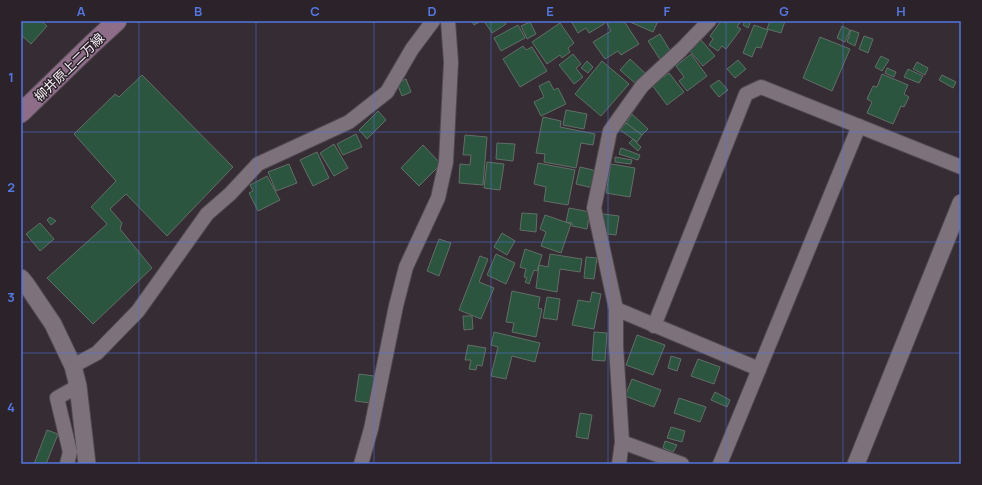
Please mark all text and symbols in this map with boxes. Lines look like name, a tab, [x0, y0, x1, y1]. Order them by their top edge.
text: A	[77, 2, 86, 20]
text: B	[194, 2, 202, 20]
text: C	[310, 2, 320, 20]
text: D	[427, 2, 437, 20]
text: E	[546, 2, 554, 20]
text: F	[664, 2, 671, 20]
text: G	[779, 2, 789, 20]
text: H	[896, 2, 906, 20]
street label: 柳井原上二万線	[30, 29, 108, 105]
text: 1	[8, 68, 14, 86]
text: 2	[7, 178, 15, 196]
text: 3	[7, 288, 15, 306]
text: 4	[7, 398, 15, 416]

